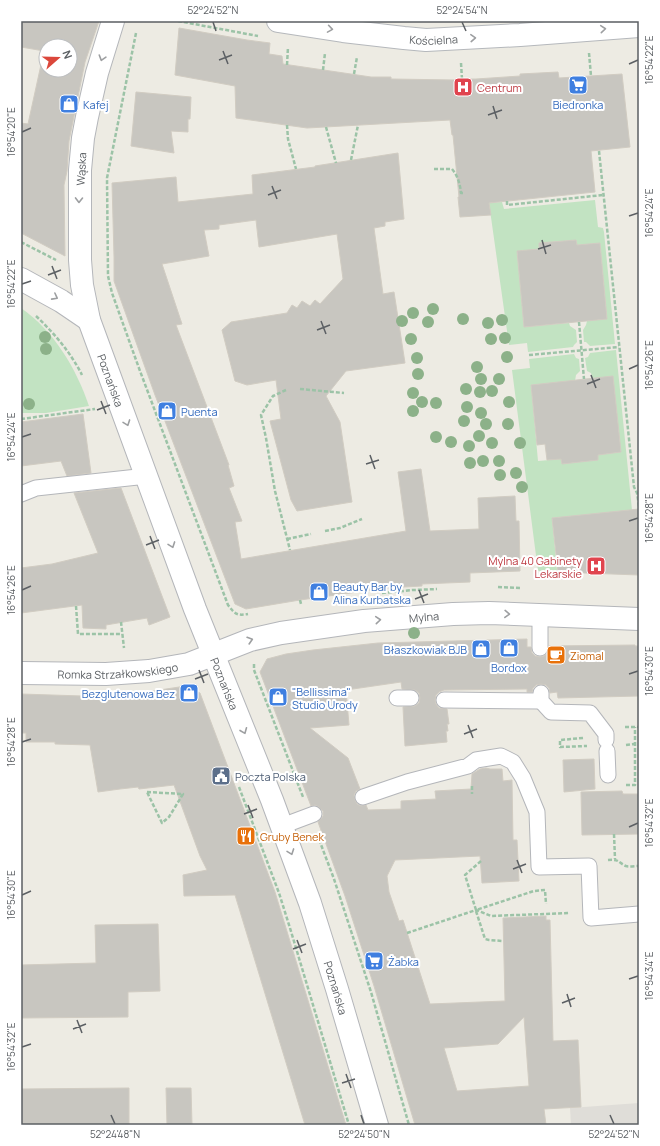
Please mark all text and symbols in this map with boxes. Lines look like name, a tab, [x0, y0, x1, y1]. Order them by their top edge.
text: 52°24'52"N	[188, 3, 239, 17]
text: 52°24'54"N	[436, 3, 488, 17]
one-way arrow	[327, 24, 333, 33]
one-way arrow	[600, 24, 606, 33]
street label: Kościelna	[409, 31, 458, 48]
one-way arrow	[470, 34, 476, 42]
text: 16°54'22"E	[642, 35, 656, 85]
north arrow	[38, 38, 78, 78]
text: N	[59, 48, 76, 61]
one-way arrow	[98, 55, 107, 62]
supermarket icon: Biedronka	[567, 74, 589, 96]
hospital icon: Centrum	[452, 76, 474, 98]
place label: Centrum	[477, 80, 522, 95]
shop icon: Kafej	[58, 93, 80, 115]
place label: Kafej	[83, 97, 109, 112]
place label: Biedronka	[553, 97, 603, 112]
text: 16°54'20"E	[4, 107, 18, 157]
street label: Wąska	[73, 152, 89, 186]
text: 16°54'24"E	[642, 188, 656, 237]
one-way arrow	[75, 197, 84, 203]
text: 16°54'22"E	[4, 259, 18, 309]
one-way arrow	[51, 293, 58, 300]
text: 16°54'26"E	[642, 340, 656, 390]
street label: Poznańska	[95, 352, 128, 409]
shop icon: Puenta	[156, 400, 178, 422]
place label: Puenta	[181, 404, 218, 419]
text: 16°54'24"E	[4, 412, 18, 461]
one-way arrow	[123, 419, 131, 426]
text: 16°54'28"E	[642, 493, 656, 543]
one-way arrow	[167, 541, 175, 548]
place label: Mylna 40 Gabinety Lekarskie	[488, 553, 583, 581]
hospital icon: Mylna 40 Gabinety Lekarskie	[585, 555, 607, 577]
text: 16°54'26"E	[4, 565, 18, 615]
place label: Beauty Bar by Alina Kurbatska	[333, 579, 411, 607]
shop icon: Beauty Bar by Alina Kurbatska	[308, 581, 330, 603]
street label: Mylna	[408, 608, 440, 625]
one-way arrow	[504, 609, 510, 618]
one-way arrow	[375, 615, 381, 624]
one-way arrow	[246, 637, 253, 645]
shop icon: Bordox	[498, 637, 520, 659]
shop icon: Błaszkowiak BJB	[470, 638, 492, 660]
place label: Błaszkowiak BJB	[384, 642, 467, 657]
cafe icon: Ziomal	[545, 644, 567, 666]
text: 16°54'30"E	[642, 646, 656, 696]
place label: Ziomal	[570, 648, 604, 663]
street label: Poznańska	[208, 655, 242, 712]
street label: Romka Strzałkowskiego	[58, 658, 180, 682]
place label: Bordox	[491, 660, 527, 675]
shop icon: Bezglutenowa Bez	[178, 682, 200, 704]
place label: "Bellissima" Studio Urody	[292, 684, 358, 712]
place label: Bezglutenowa Bez	[82, 686, 175, 701]
shop icon: "Bellissima" Studio Urody	[267, 686, 289, 708]
text: 16°54'28"E	[4, 717, 18, 767]
one-way arrow	[240, 728, 248, 735]
public building icon: Poczta Polska	[210, 765, 232, 787]
place label: Poczta Polska	[235, 769, 306, 784]
text: 16°54'32"E	[642, 798, 656, 847]
restaurant icon: Gruby Benek	[235, 825, 257, 847]
place label: Gruby Benek	[260, 829, 324, 844]
one-way arrow	[287, 849, 295, 856]
text: 16°54'30"E	[4, 870, 18, 920]
supermarket icon: Żabka	[363, 950, 385, 972]
text: 16°54'34"E	[642, 951, 656, 1000]
place label: Żabka	[388, 954, 419, 969]
street label: Poznańska	[321, 959, 352, 1016]
text: 16°54'32"E	[4, 1022, 18, 1071]
text: 52°24'48"N	[90, 1127, 140, 1141]
text: 52°24'50"N	[338, 1127, 390, 1141]
text: 52°24'52"N	[589, 1127, 640, 1141]

